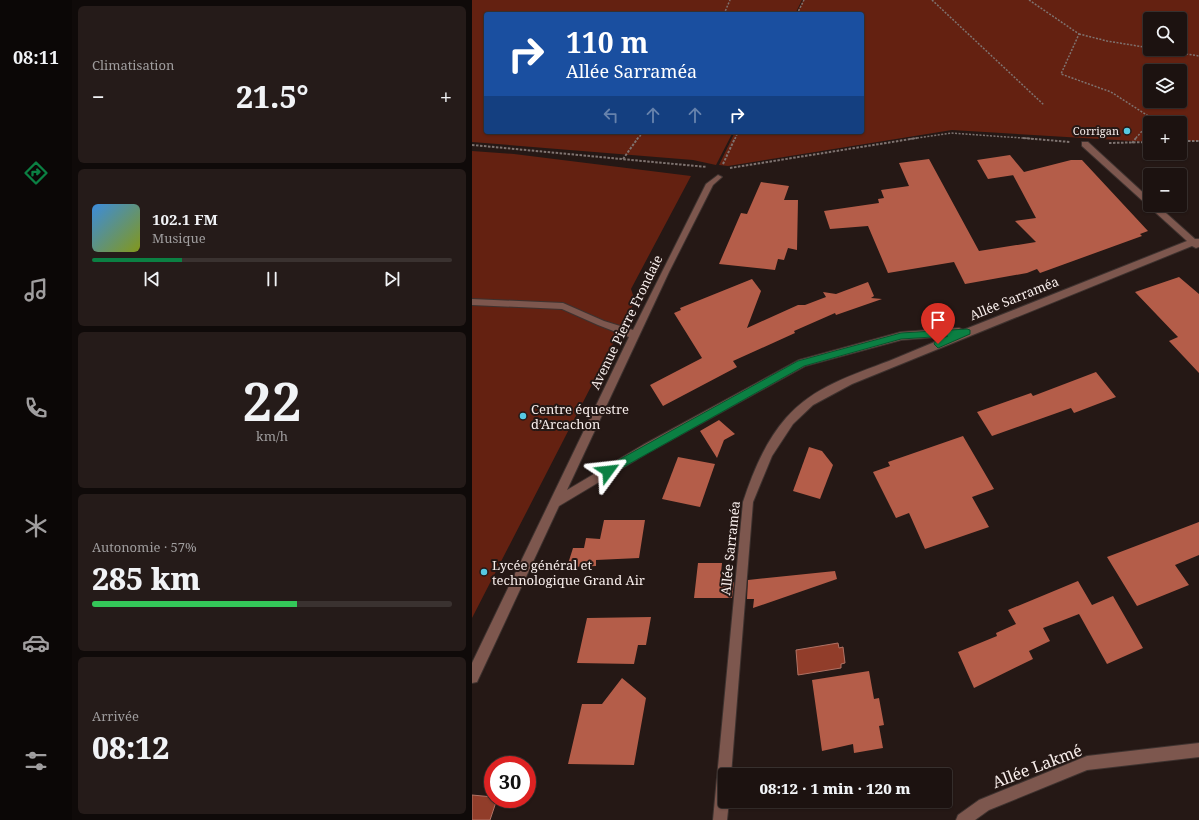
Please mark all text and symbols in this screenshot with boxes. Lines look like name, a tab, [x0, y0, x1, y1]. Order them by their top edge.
map controls	[1143, 12, 1187, 212]
button: search	[1143, 12, 1187, 56]
text: 110 m	[566, 23, 648, 61]
icon: right	[500, 28, 552, 80]
text: 08:11	[13, 45, 59, 69]
text: Climatisation	[92, 56, 174, 74]
text: Allée Sarraméa	[566, 59, 697, 83]
button: layers	[1143, 64, 1187, 108]
text: 21.5°	[236, 76, 308, 117]
text: −	[92, 81, 105, 111]
text: +	[440, 81, 452, 111]
icon: left	[600, 104, 622, 126]
icon: ahead	[642, 104, 664, 126]
icon: ahead	[684, 104, 706, 126]
icon: right	[726, 104, 748, 126]
button: +	[1143, 116, 1187, 160]
place label: Corrigan	[1073, 123, 1119, 138]
marker: Corrigan	[1122, 126, 1132, 136]
icon: directions	[22, 159, 50, 187]
button: −	[1143, 168, 1187, 212]
text: 102.1 FM	[152, 209, 218, 229]
text: Musique	[152, 229, 206, 247]
street label: Avenue Pierre Frondaie	[586, 252, 666, 392]
icon: previous	[141, 268, 163, 290]
icon: pause	[261, 268, 283, 290]
icon: next	[381, 268, 403, 290]
street label: Allée Sarraméa	[967, 272, 1061, 324]
icon: music	[22, 276, 50, 304]
pin	[921, 303, 955, 344]
icon: arrive	[927, 309, 949, 331]
text: 22	[243, 365, 301, 436]
icon: phone	[22, 394, 50, 422]
place label: Centre équestre d’Arcachon	[531, 400, 629, 433]
marker: Centre équestre d’Arcachon	[518, 411, 528, 421]
text: km/h	[256, 427, 288, 445]
position arrow	[587, 450, 629, 492]
street label: Allée Sarraméa	[716, 500, 744, 596]
icon: climate	[22, 512, 50, 540]
text: Autonomie · 57%	[92, 538, 197, 556]
place label: Lycée général et technologique Grand Air	[492, 556, 645, 589]
text: 285 km	[92, 558, 201, 599]
marker: Lycée général et technologique Grand Air	[479, 567, 489, 577]
icon: car	[22, 629, 50, 657]
text: Arrivée	[92, 707, 139, 725]
text: 08:12	[92, 727, 169, 768]
street label: Allée Lakmé	[989, 739, 1085, 793]
icon: filters	[22, 747, 50, 775]
speed limit sign: 30	[484, 756, 536, 808]
text: 08:12 · 1 min · 120 m	[759, 778, 911, 798]

